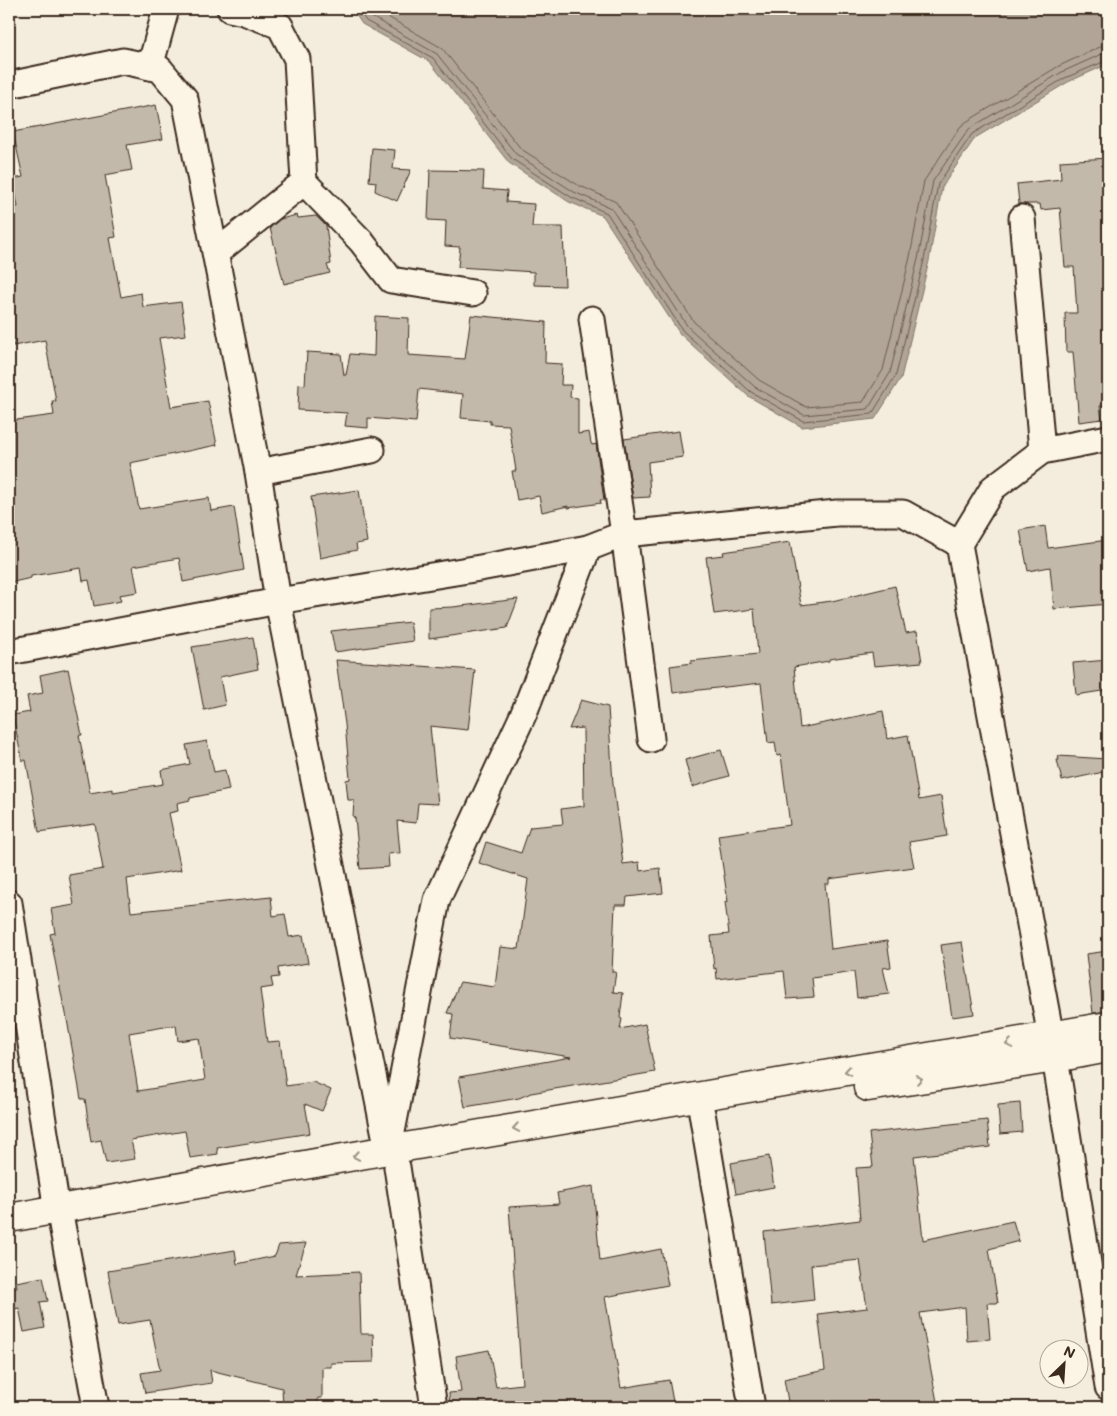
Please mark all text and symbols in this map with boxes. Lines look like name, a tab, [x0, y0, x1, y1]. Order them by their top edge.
one-way arrow	[1004, 1039, 1013, 1049]
one-way arrow	[844, 1066, 853, 1076]
one-way arrow	[916, 1074, 924, 1085]
one-way arrow	[511, 1123, 520, 1133]
one-way arrow	[351, 1150, 360, 1160]
north arrow	[1040, 1338, 1090, 1388]
text: N	[1061, 1341, 1079, 1363]

